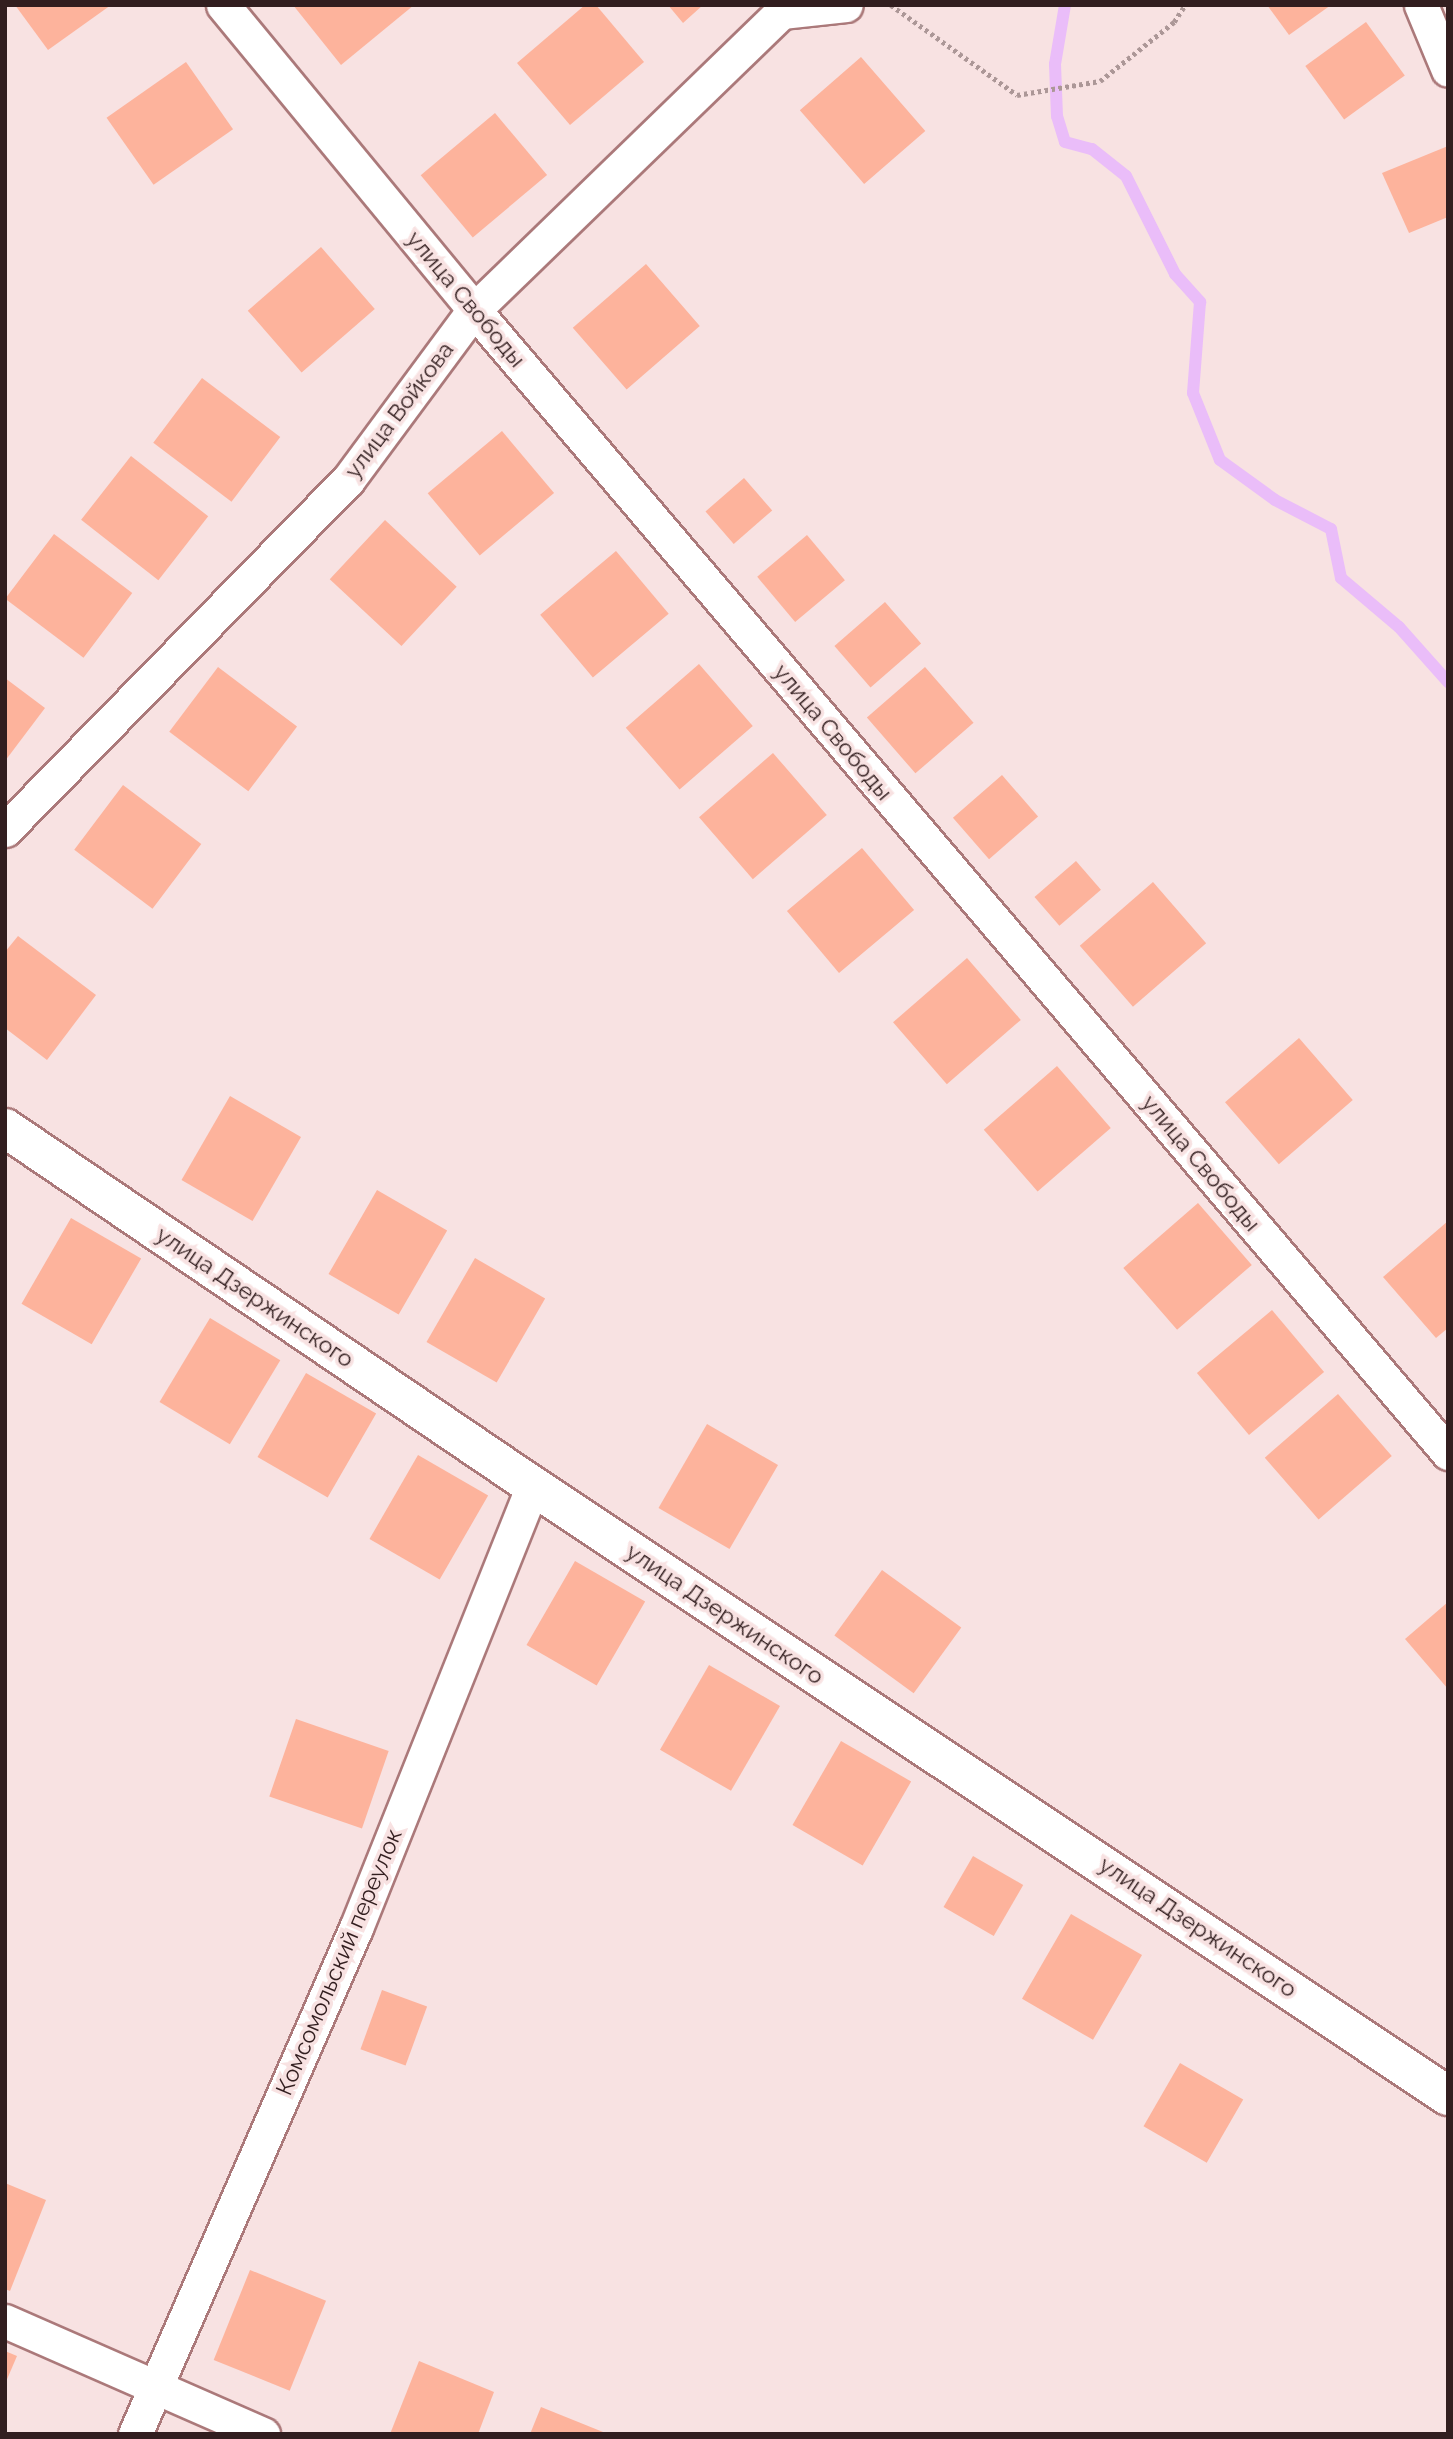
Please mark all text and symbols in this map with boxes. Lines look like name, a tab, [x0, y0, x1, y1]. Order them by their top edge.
street label: улица Свободы	[401, 225, 531, 373]
street label: улица Войкова	[339, 336, 459, 484]
street label: улица Свободы	[768, 658, 898, 806]
street label: улица Свободы	[1136, 1089, 1266, 1237]
street label: улица Дзержинского	[151, 1221, 359, 1373]
street label: улица Дзержинского	[621, 1538, 829, 1690]
street label: Комсомольский переулок	[270, 1825, 408, 2099]
street label: улица Дзержинского	[1094, 1851, 1302, 2003]

